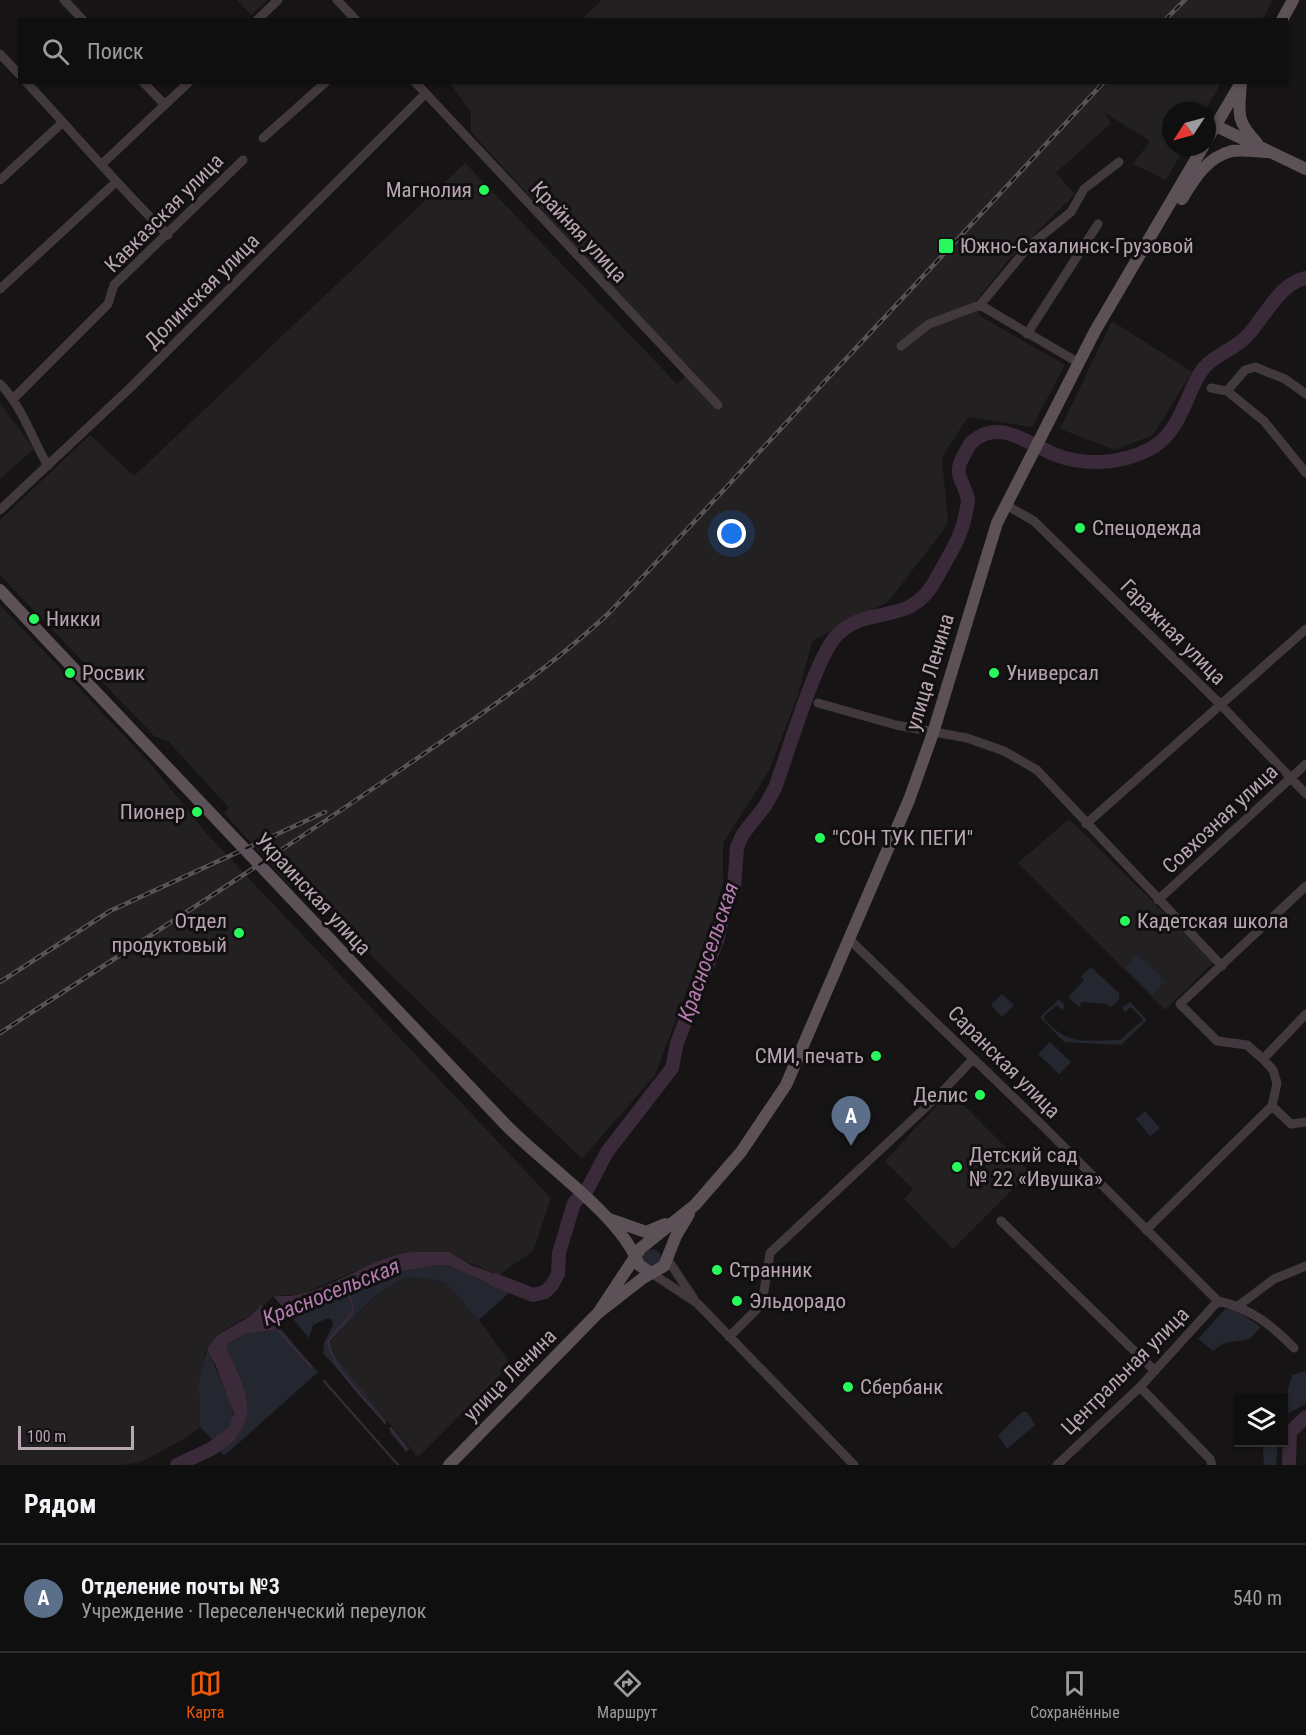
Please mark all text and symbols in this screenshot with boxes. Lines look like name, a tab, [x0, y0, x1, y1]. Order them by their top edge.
search box	[18, 18, 1288, 84]
icon: search	[39, 35, 72, 68]
text: Поиск	[87, 39, 144, 64]
north arrow	[1162, 102, 1216, 156]
street label: Кавказская улица	[100, 149, 228, 277]
street label: Крайняя улица	[526, 177, 632, 287]
place label: Магнолия	[386, 178, 472, 202]
marker: Магнолия	[477, 183, 491, 197]
street label: Долинская улица	[140, 229, 264, 353]
place label: Южно-Сахалинск-Грузовой	[960, 234, 1194, 258]
marker: Южно-Сахалинск-Грузовой	[937, 237, 955, 255]
place label: Спецодежда	[1092, 516, 1202, 540]
your location	[717, 519, 746, 548]
marker: Спецодежда	[1073, 521, 1087, 535]
street label: Гаражная улица	[1115, 574, 1231, 690]
place label: Никки	[46, 607, 101, 631]
street label: улица Ленина	[901, 611, 959, 733]
marker: Никки	[27, 612, 41, 626]
place label: Росвик	[82, 661, 145, 685]
place label: Универсал	[1006, 661, 1099, 685]
marker: Росвик	[63, 666, 77, 680]
marker: Универсал	[987, 666, 1001, 680]
street label: Совхозная улица	[1158, 760, 1282, 878]
place label: Пионер	[120, 800, 185, 824]
marker: Пионер	[190, 805, 204, 819]
place label: "СОН ТУК ПЕГИ"	[832, 826, 973, 850]
street label: Украинская улица	[250, 828, 376, 960]
marker: "СОН ТУК ПЕГИ"	[813, 831, 827, 845]
water label: Красносельская	[672, 879, 744, 1025]
place label: Отдел продуктовый	[111, 909, 227, 957]
place label: Кадетская школа	[1137, 909, 1289, 933]
marker: Кадетская школа	[1118, 914, 1132, 928]
marker: Отдел продуктовый	[232, 926, 246, 940]
street label: Саранская улица	[943, 1001, 1065, 1123]
place label: СМИ, печать	[755, 1044, 864, 1068]
marker: СМИ, печать	[869, 1049, 883, 1063]
place label: Делис	[913, 1083, 968, 1107]
marker: Делис	[973, 1088, 987, 1102]
pin: A	[832, 1096, 870, 1146]
place label: Детский сад № 22 «Ивушка»	[969, 1143, 1103, 1191]
marker: Детский сад № 22 «Ивушка»	[950, 1160, 964, 1174]
water label: Красносельская	[259, 1253, 403, 1331]
place label: Странник	[729, 1258, 812, 1282]
marker: Странник	[710, 1263, 724, 1277]
place label: Эльдорадо	[749, 1289, 846, 1313]
marker: Эльдорадо	[730, 1294, 744, 1308]
street label: Центральная улица	[1056, 1302, 1194, 1440]
street label: улица Ленина	[459, 1324, 561, 1426]
place label: Сбербанк	[860, 1375, 943, 1399]
marker: Сбербанк	[841, 1380, 855, 1394]
map controls	[1234, 1393, 1288, 1447]
button: layers	[1234, 1393, 1288, 1447]
scale bar	[18, 1423, 134, 1450]
text: 100 m	[27, 1427, 66, 1446]
text: Рядом	[24, 1489, 96, 1519]
text: Отделение почты №3	[81, 1574, 280, 1599]
text: A	[38, 1586, 49, 1610]
text: 540 m	[1233, 1586, 1282, 1610]
text: Учреждение · Переселенческий переулок	[81, 1599, 426, 1623]
tab: Карта	[186, 1667, 225, 1722]
tab: Маршрут	[597, 1667, 657, 1722]
tab: Сохранённые	[1030, 1667, 1120, 1722]

